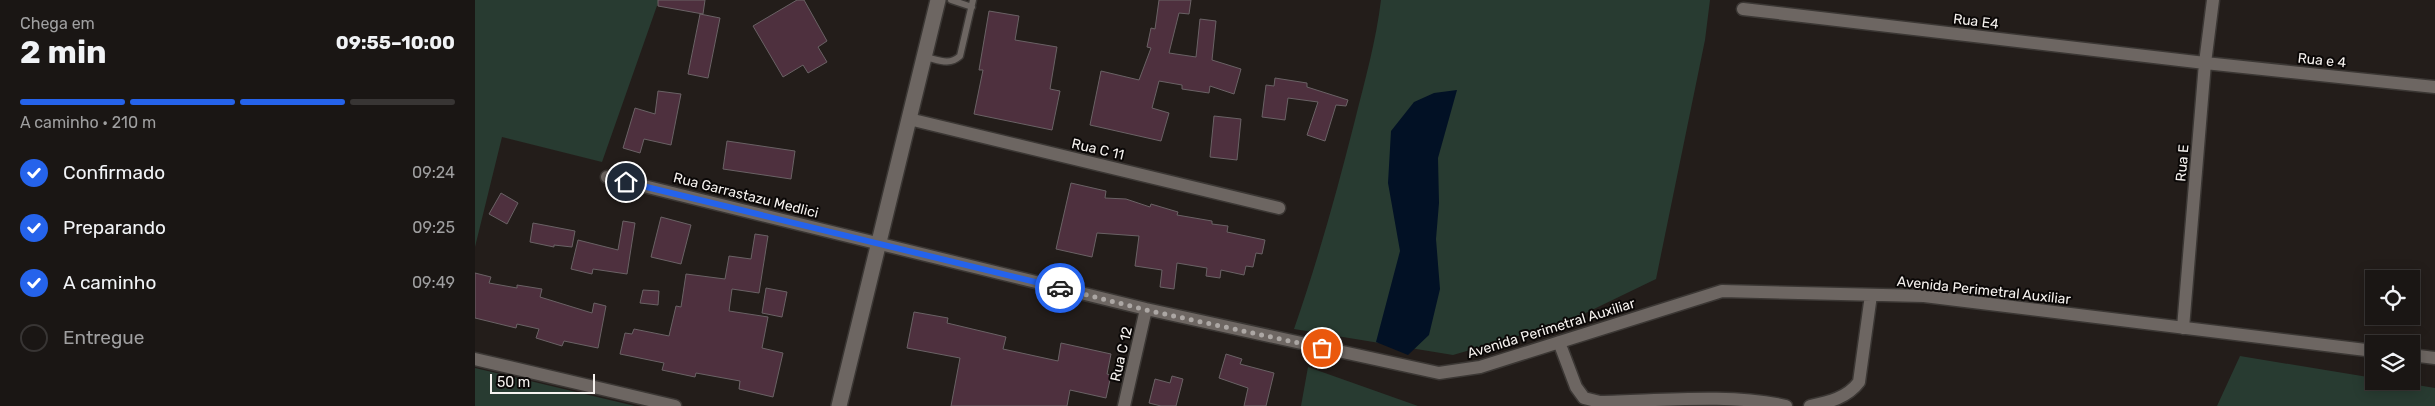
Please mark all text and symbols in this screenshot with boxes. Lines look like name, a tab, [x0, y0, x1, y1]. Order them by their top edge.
street label: Rua E4	[1952, 10, 2000, 33]
text: Chega em	[20, 14, 95, 33]
text: 09:55–10:00	[336, 31, 455, 54]
text: 2 min	[20, 33, 107, 71]
street label: Rua e 4	[2297, 49, 2347, 72]
text: A caminho · 210 m	[20, 113, 156, 132]
street label: Rua C 11	[1070, 135, 1126, 164]
street label: Rua E	[2172, 144, 2193, 182]
icon: check	[20, 159, 48, 187]
text: Confirmado	[63, 161, 165, 184]
pin	[605, 161, 647, 203]
text: 09:24	[412, 163, 455, 182]
icon: home	[612, 168, 640, 196]
street label: Rua Garrastazu Medlici	[672, 169, 820, 222]
icon: check	[20, 214, 48, 242]
text: Preparando	[63, 216, 166, 239]
text: 09:25	[412, 218, 455, 237]
courier	[1035, 263, 1085, 313]
icon: check	[20, 269, 48, 297]
map controls	[2365, 270, 2420, 390]
button: locate	[2365, 270, 2420, 325]
text: A caminho	[63, 271, 156, 294]
text: 09:49	[412, 273, 455, 292]
street label: Avenida Perimetral Auxiliar	[1896, 273, 2072, 308]
icon: car	[1046, 274, 1074, 302]
street label: Avenida Perimetral Auxiliar	[1465, 295, 1638, 362]
street label: Rua C 12	[1107, 325, 1136, 383]
text: Entregue	[63, 326, 144, 349]
pin	[1301, 327, 1343, 369]
icon: bag	[1308, 334, 1336, 362]
button: layers	[2365, 335, 2420, 390]
scale bar	[490, 371, 595, 394]
text: 50 m	[497, 374, 530, 391]

